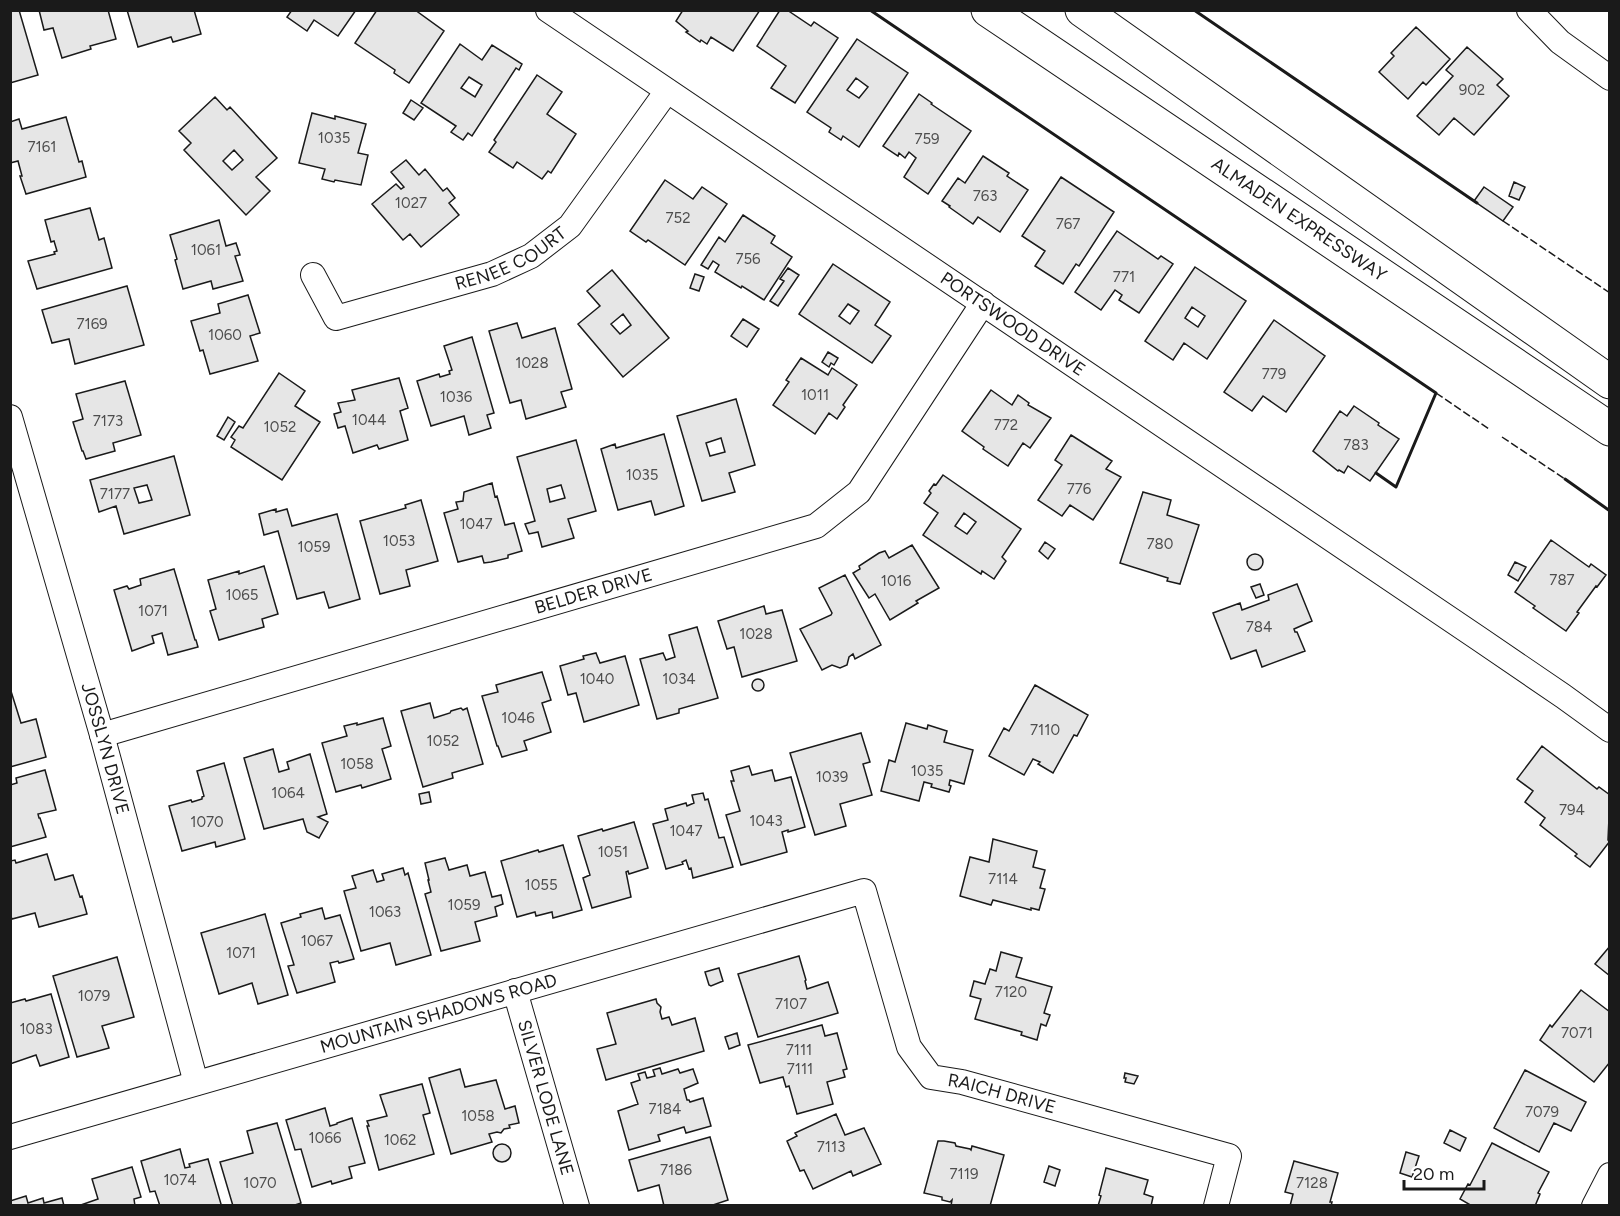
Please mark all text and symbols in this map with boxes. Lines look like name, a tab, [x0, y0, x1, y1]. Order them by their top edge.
house number: 902	[1459, 81, 1485, 99]
house number: 1035	[318, 129, 350, 147]
house number: 759	[914, 130, 940, 148]
house number: 7161	[28, 138, 56, 156]
street label: ALMADEN EXPRESSWAY	[1207, 153, 1391, 286]
house number: 763	[973, 187, 997, 205]
house number: 1027	[395, 194, 427, 212]
house number: 752	[665, 209, 691, 227]
house number: 767	[1056, 215, 1080, 233]
street label: RENEE COURT	[452, 222, 571, 295]
house number: 1061	[191, 241, 221, 259]
house number: 756	[735, 250, 761, 268]
street label: PORTSWOOD DRIVE	[936, 267, 1090, 381]
house number: 771	[1113, 268, 1135, 286]
house number: 7169	[76, 315, 108, 333]
house number: 1060	[208, 326, 242, 344]
house number: 1028	[515, 354, 549, 372]
house number: 779	[1262, 365, 1286, 383]
house number: 1011	[801, 386, 829, 404]
house number: 1036	[440, 388, 473, 406]
house number: 1044	[352, 411, 386, 429]
house number: 7173	[93, 412, 123, 430]
house number: 772	[994, 416, 1018, 434]
house number: 1052	[264, 418, 296, 436]
house number: 783	[1343, 436, 1369, 454]
house number: 1035	[626, 466, 658, 484]
house number: 776	[1067, 480, 1092, 498]
house number: 7177	[100, 485, 130, 503]
house number: 1047	[459, 515, 493, 533]
house number: 1053	[383, 532, 415, 550]
house number: 780	[1147, 535, 1173, 553]
house number: 1059	[298, 538, 330, 556]
street label: BELDER DRIVE	[532, 564, 655, 619]
house number: 787	[1549, 571, 1575, 589]
house number: 1016	[881, 572, 912, 590]
house number: 1065	[226, 586, 258, 604]
house number: 1071	[138, 602, 168, 620]
house number: 784	[1246, 618, 1272, 636]
house number: 1028	[739, 625, 773, 643]
house number: 1040	[580, 670, 614, 688]
house number: 1034	[662, 670, 696, 688]
street label: JOSSLYN DRIVE	[76, 680, 134, 817]
house number: 1046	[501, 709, 535, 727]
house number: 7110	[1030, 721, 1060, 739]
house number: 1052	[427, 732, 459, 750]
house number: 1058	[340, 755, 374, 773]
house number: 1035	[911, 762, 943, 780]
house number: 1039	[816, 768, 848, 786]
house number: 1064	[271, 784, 305, 802]
house number: 794	[1559, 801, 1585, 819]
house number: 1043	[749, 812, 783, 830]
house number: 1070	[190, 813, 224, 831]
house number: 1047	[669, 822, 703, 840]
house number: 1051	[598, 843, 628, 861]
house number: 7114	[988, 870, 1018, 888]
house number: 1055	[524, 876, 558, 894]
house number: 1059	[448, 896, 480, 914]
house number: 1063	[369, 903, 401, 921]
house number: 1067	[301, 932, 333, 950]
house number: 1071	[226, 944, 256, 962]
street label: MOUNTAIN SHADOWS ROAD	[317, 969, 560, 1058]
house number: 7120	[995, 983, 1027, 1001]
house number: 1079	[78, 987, 110, 1005]
house number: 7107	[775, 995, 807, 1013]
street label: SILVER LODE LANE	[513, 1017, 579, 1178]
house number: 1083	[19, 1020, 53, 1038]
house number: 7071	[1561, 1024, 1593, 1042]
house number: 7111	[786, 1041, 812, 1059]
house number: 7111	[787, 1060, 813, 1078]
street label: RAICH DRIVE	[946, 1069, 1058, 1118]
house number: 7184	[649, 1100, 681, 1118]
house number: 7079	[1525, 1103, 1559, 1121]
house number: 1058	[461, 1107, 495, 1125]
house number: 1066	[309, 1129, 342, 1147]
house number: 1062	[384, 1131, 416, 1149]
house number: 7113	[817, 1138, 845, 1156]
scale bar	[1404, 1153, 1484, 1191]
house number: 7186	[660, 1161, 692, 1179]
text: 20 m	[1413, 1163, 1454, 1185]
house number: 7119	[950, 1165, 978, 1183]
house number: 1074	[163, 1171, 197, 1189]
house number: 1070	[243, 1174, 277, 1192]
house number: 7128	[1296, 1174, 1328, 1192]

